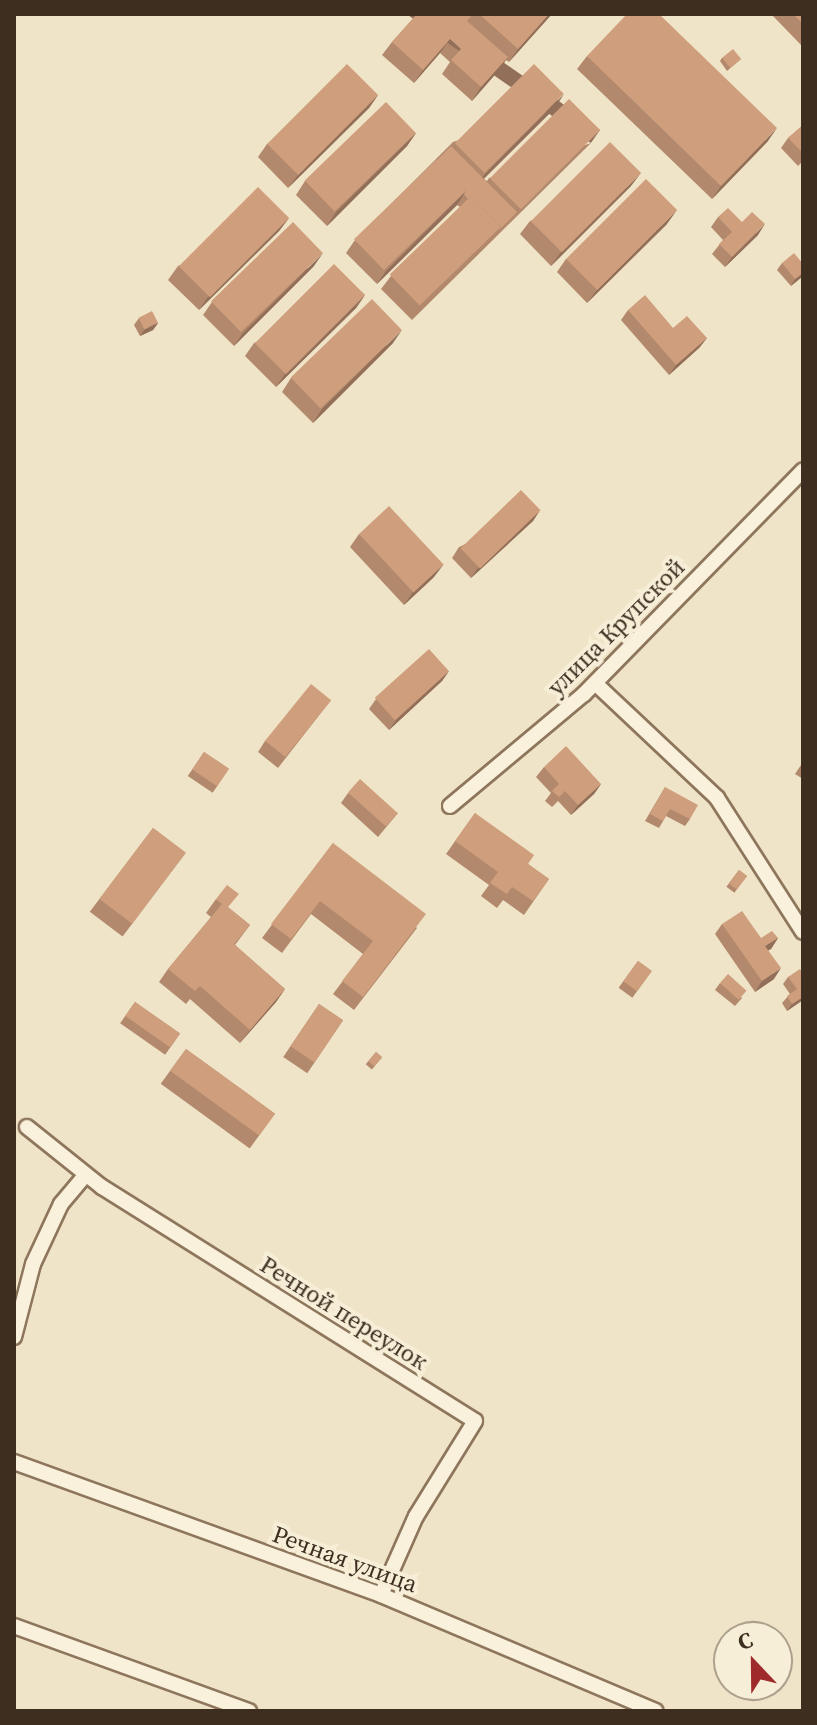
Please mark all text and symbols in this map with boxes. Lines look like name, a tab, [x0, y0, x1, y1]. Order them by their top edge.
street label: улица Крупской	[541, 552, 691, 702]
street label: Речной переулок	[255, 1250, 433, 1376]
street label: Речная улица	[269, 1519, 421, 1599]
north arrow	[713, 1621, 793, 1701]
text: С	[733, 1624, 757, 1657]

